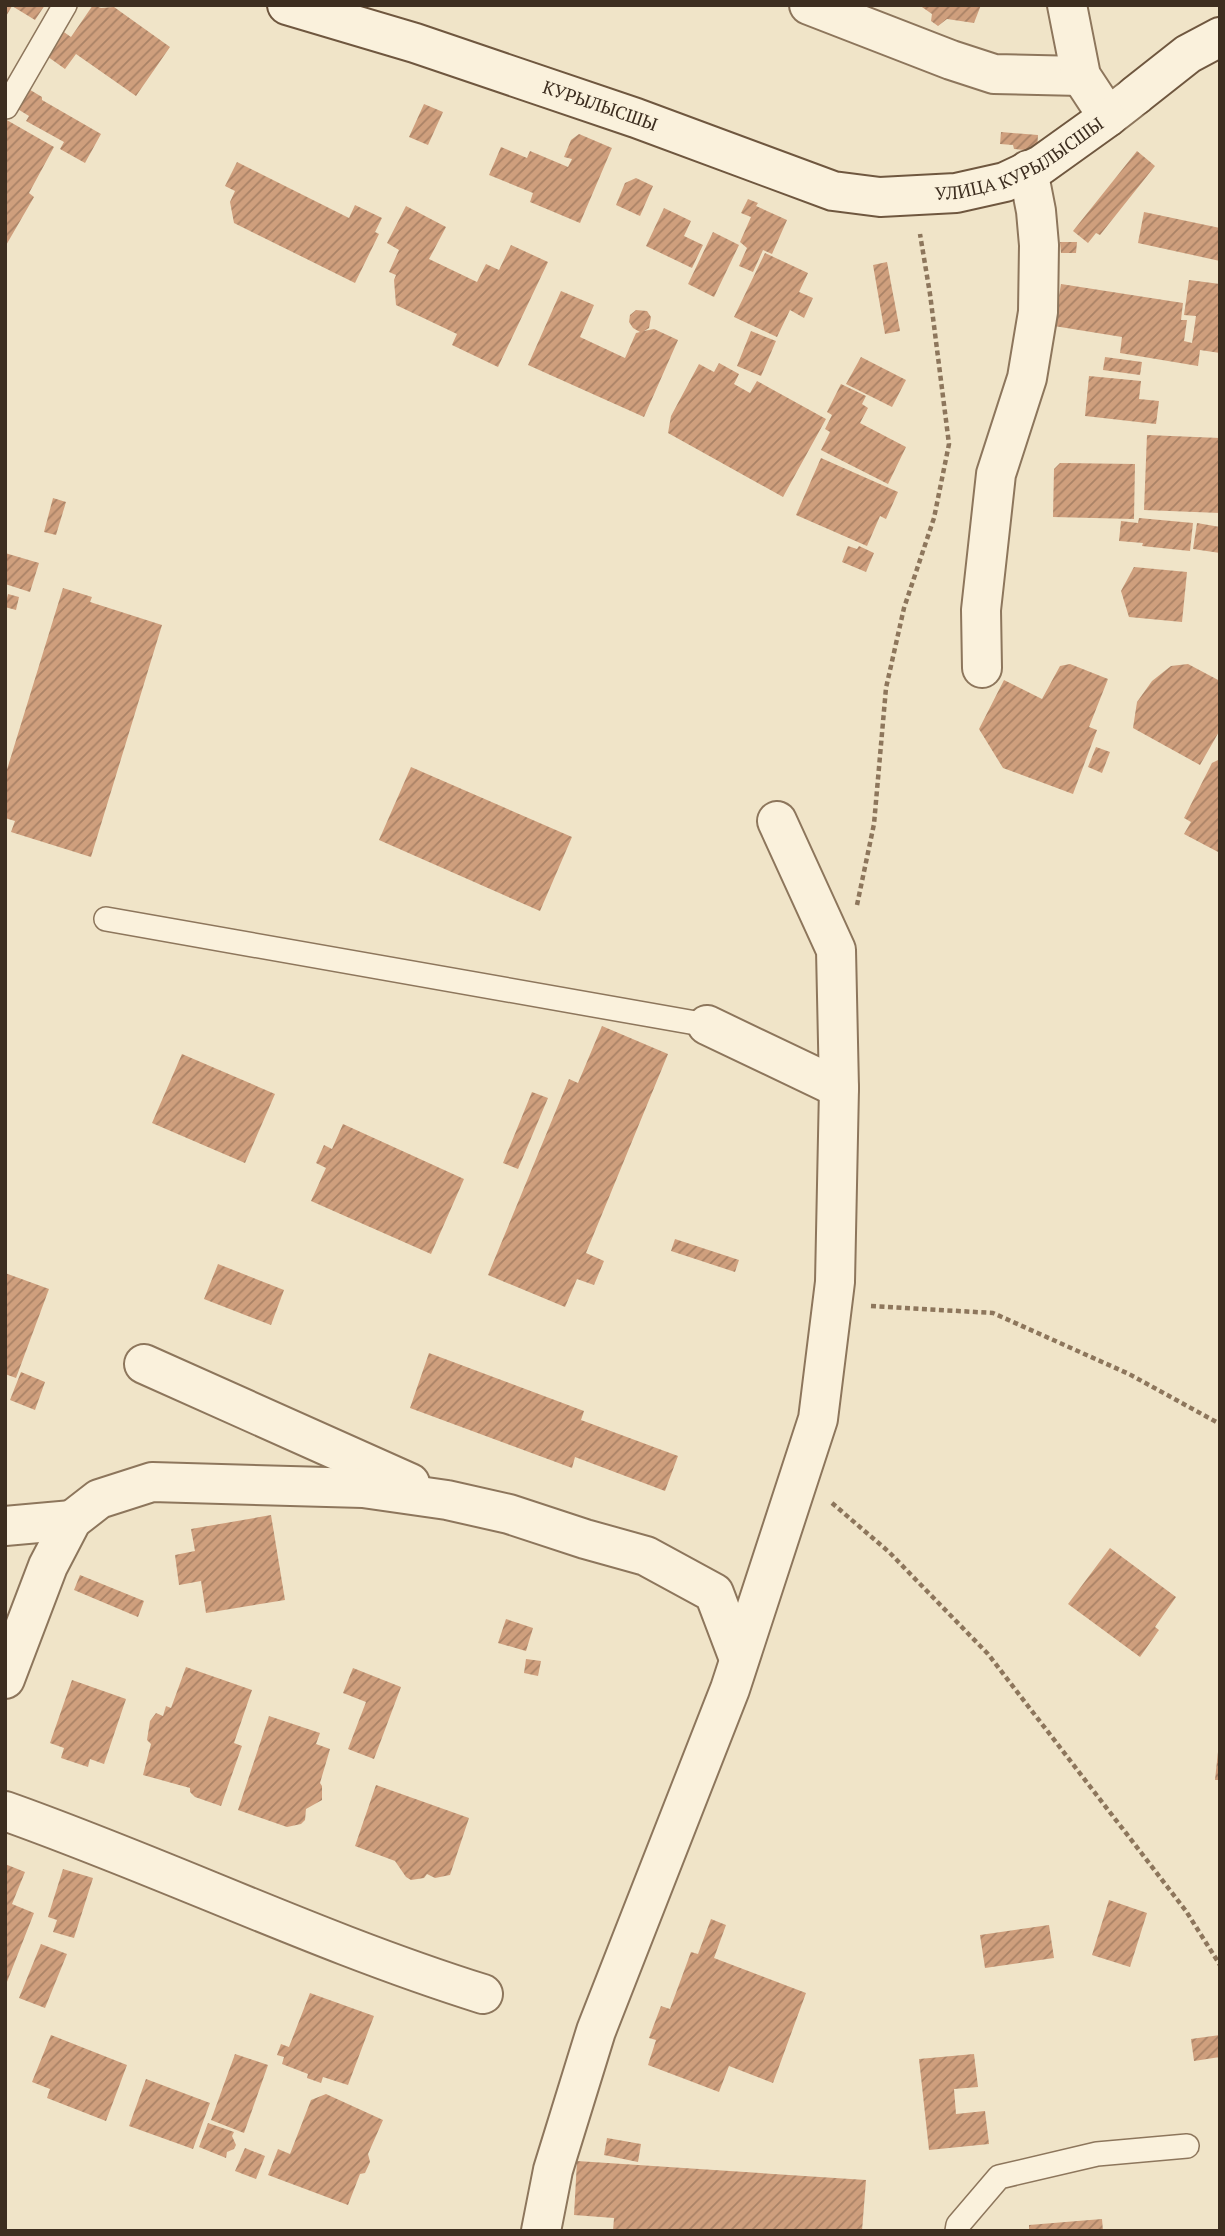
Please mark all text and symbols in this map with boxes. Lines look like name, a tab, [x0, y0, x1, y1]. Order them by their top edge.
street label: КУРЫЛЫСШЫ	[540, 74, 661, 136]
street label: УЛИЦА КУРЫЛЫСШЫ	[934, 111, 1108, 205]

